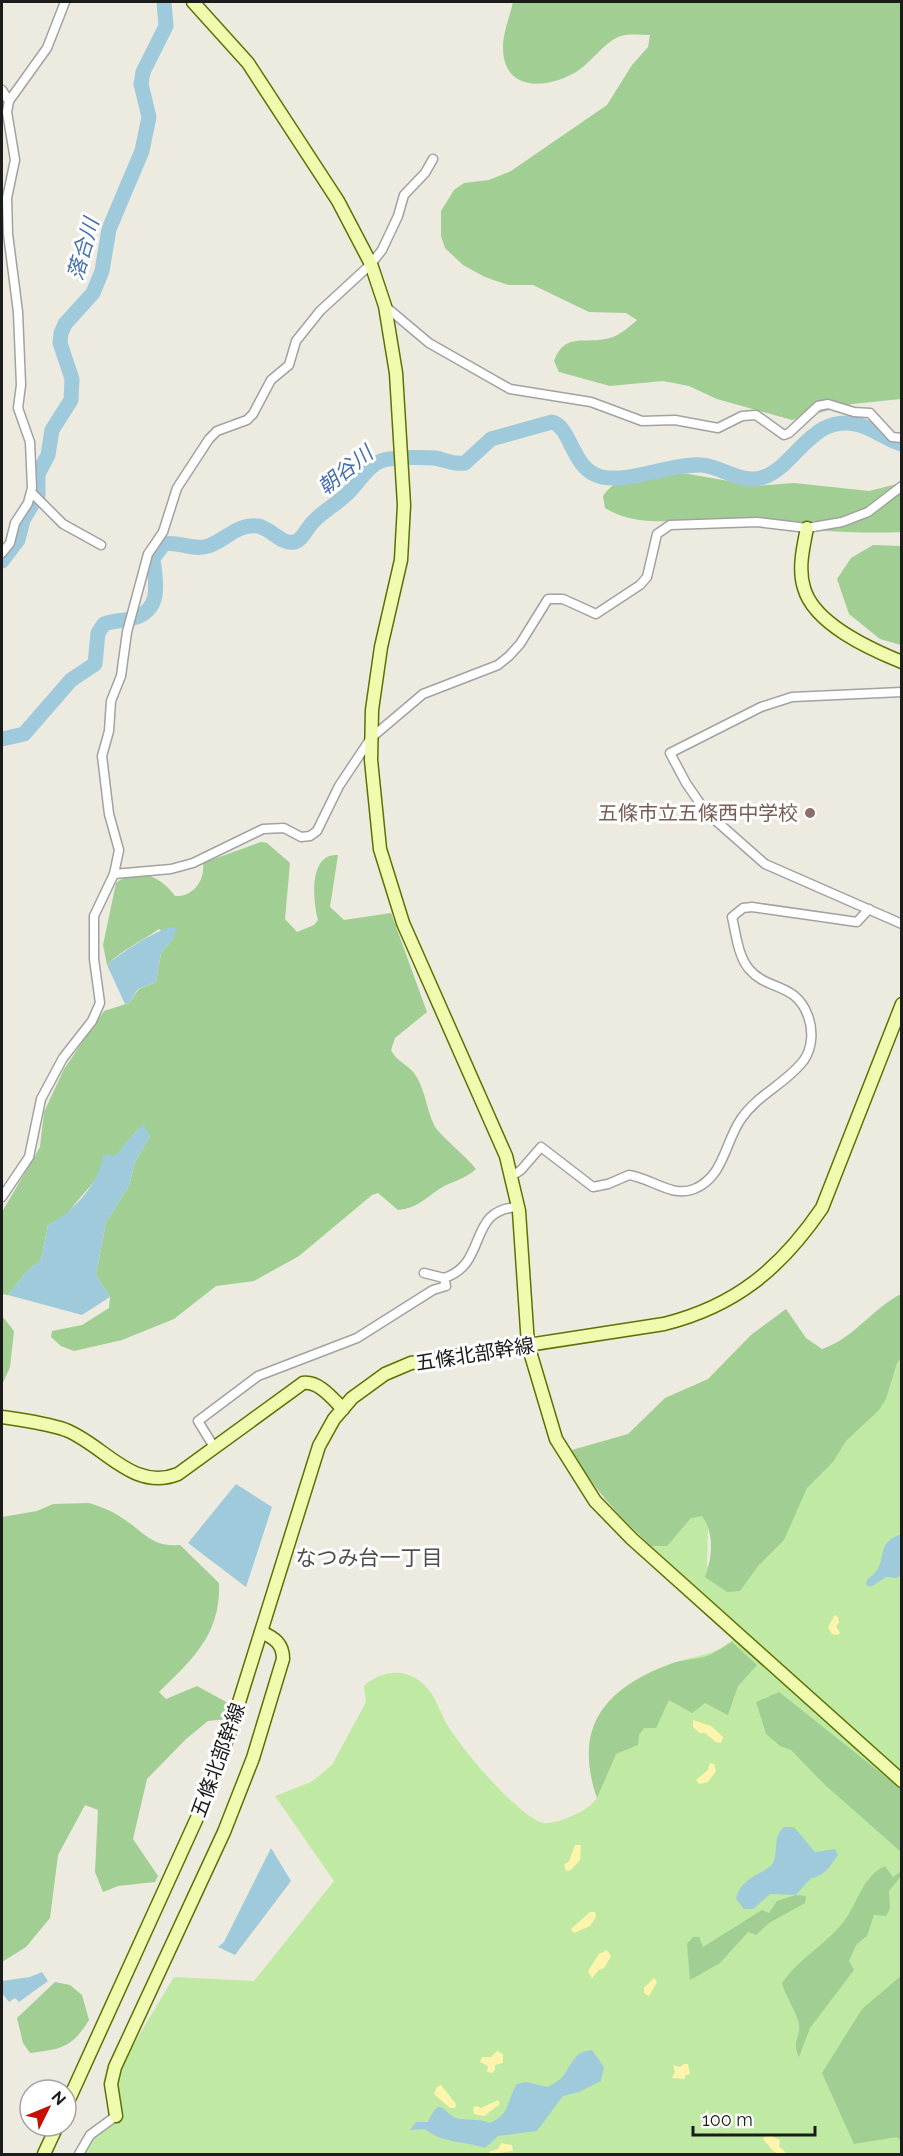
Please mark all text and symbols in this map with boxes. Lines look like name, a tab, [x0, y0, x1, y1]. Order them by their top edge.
water label: 落合川	[62, 213, 104, 283]
water label: 朝谷川	[313, 439, 379, 500]
place label: 五條市立五條西中学校	[598, 801, 798, 825]
marker: 五條市立五條西中学校	[803, 806, 817, 820]
street label: 五條北部幹線	[414, 1333, 536, 1375]
district label: なつみ台一丁目	[296, 1545, 443, 1570]
street label: 五條北部幹線	[186, 1700, 250, 1820]
north arrow	[18, 2078, 78, 2138]
text: N	[47, 2087, 70, 2109]
scale bar	[693, 2099, 814, 2137]
text: 100 m	[702, 2109, 753, 2130]

